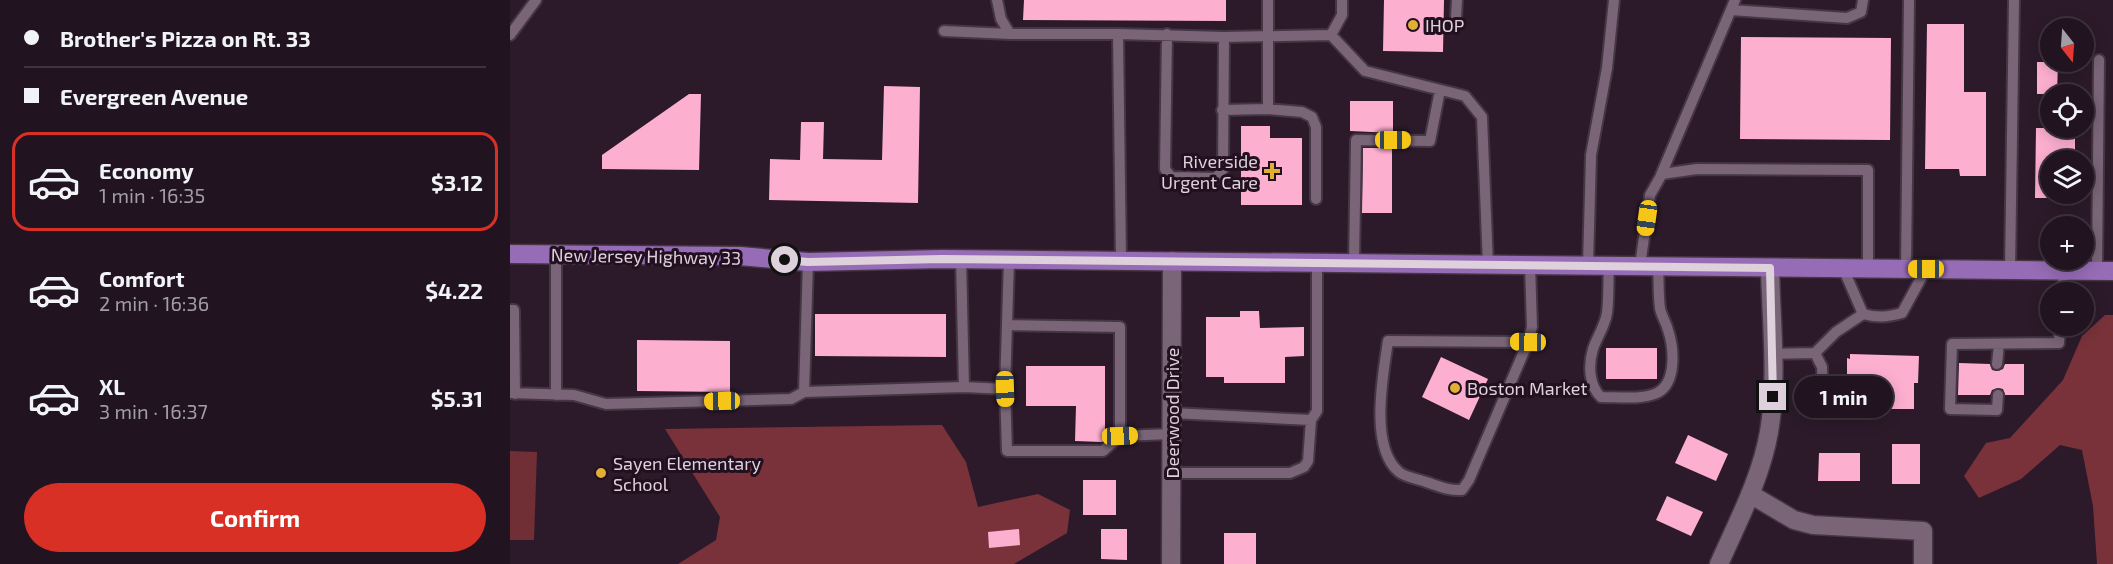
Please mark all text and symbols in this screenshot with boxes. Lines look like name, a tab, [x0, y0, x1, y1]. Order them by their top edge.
place label: IHOP	[1425, 14, 1464, 36]
marker: IHOP	[1406, 18, 1420, 32]
north arrow	[2040, 18, 2094, 72]
map controls	[2040, 18, 2094, 336]
text: Brother's Pizza on Rt. 33	[60, 25, 311, 51]
text: Evergreen Avenue	[60, 83, 248, 109]
button: locate	[2040, 84, 2094, 138]
car	[1375, 131, 1411, 149]
place label: Riverside Urgent Care	[1161, 150, 1258, 193]
button: layers	[2040, 150, 2094, 204]
icon: car	[27, 155, 81, 209]
text: Economy	[99, 157, 194, 183]
marker: Riverside Urgent Care	[1263, 162, 1281, 180]
text: $3.12	[431, 169, 483, 195]
text: 1 min · 16:35	[99, 183, 205, 207]
car	[1636, 199, 1658, 237]
button: +	[2040, 216, 2094, 270]
street label: New Jersey Highway 33	[551, 243, 741, 269]
route start	[771, 246, 798, 273]
car	[1908, 260, 1944, 278]
icon: car	[27, 263, 81, 317]
text: Comfort	[99, 265, 184, 291]
text: $4.22	[425, 277, 483, 303]
button: −	[2040, 282, 2094, 336]
text: 2 min · 16:36	[99, 291, 209, 315]
car	[1510, 333, 1546, 351]
street label: Deerwood Drive	[1161, 348, 1183, 478]
icon: car	[27, 371, 81, 425]
car	[995, 371, 1015, 407]
text: XL	[99, 373, 125, 399]
callout: 1 min	[1794, 376, 1893, 418]
place label: Boston Market	[1467, 377, 1588, 399]
marker: Boston Market	[1448, 381, 1462, 395]
route end	[1759, 383, 1786, 410]
text: $5.31	[431, 385, 483, 411]
text: 1 min	[1819, 385, 1868, 409]
car	[704, 392, 740, 410]
text: 3 min · 16:37	[99, 399, 208, 423]
car	[1102, 426, 1138, 446]
place label: Sayen Elementary School	[613, 452, 761, 495]
marker: Sayen Elementary School	[594, 466, 608, 480]
button: Confirm	[24, 483, 486, 552]

